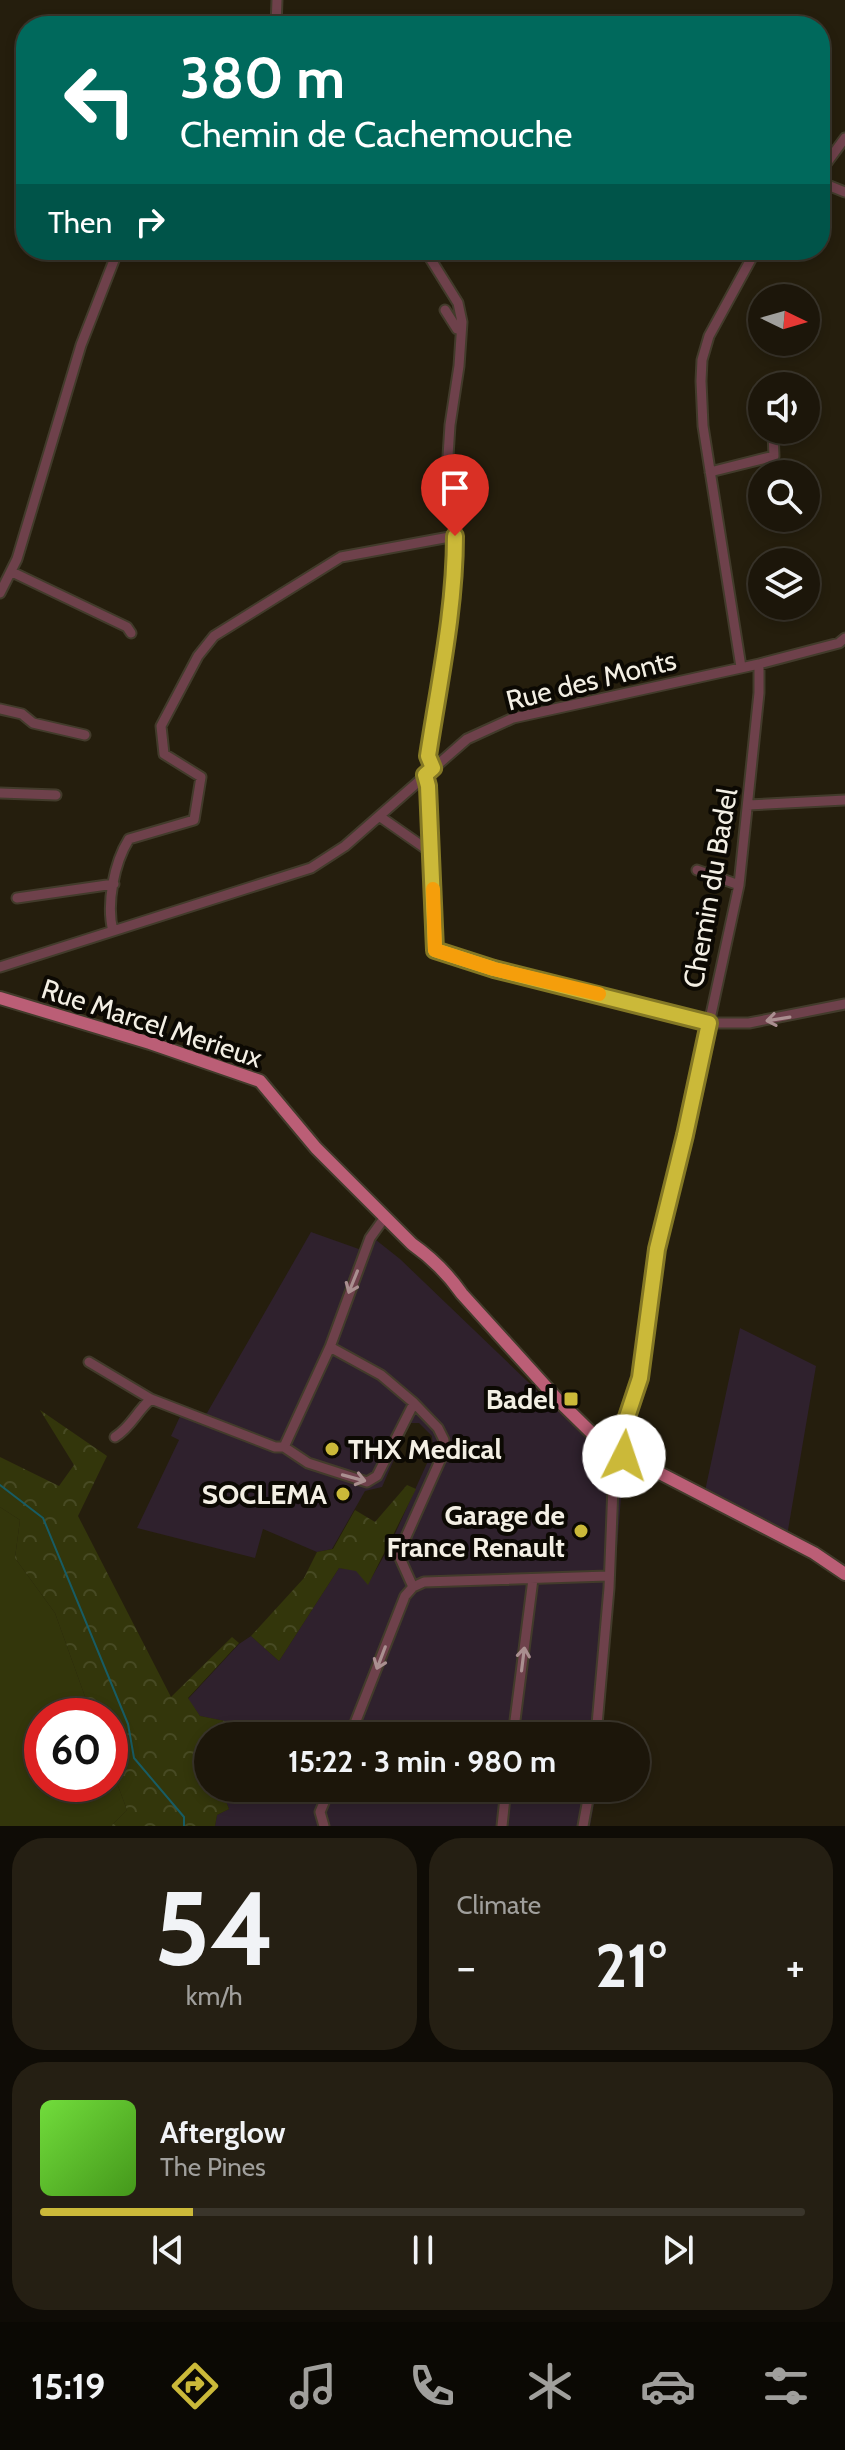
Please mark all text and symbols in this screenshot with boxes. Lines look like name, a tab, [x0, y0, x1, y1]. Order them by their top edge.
text: 380 m	[180, 44, 345, 112]
icon: left	[48, 48, 152, 152]
text: Chemin de Cachemouche	[180, 112, 572, 156]
icon: right	[128, 200, 172, 244]
text: Then	[48, 204, 112, 241]
north arrow	[748, 284, 820, 356]
map controls	[748, 284, 820, 620]
button: sound	[748, 372, 820, 444]
pin	[421, 454, 489, 536]
button: search	[748, 460, 820, 532]
icon: arrive	[433, 466, 477, 510]
button: layers	[748, 548, 820, 620]
street label: Rue des Monts	[503, 642, 679, 718]
street label: Chemin du Badel	[676, 785, 744, 991]
street label: Rue Marcel Merieux	[37, 971, 267, 1075]
one-way arrow	[765, 1012, 791, 1027]
one-way arrow	[344, 1269, 359, 1294]
place label: Badel	[486, 1382, 555, 1416]
marker: Badel	[562, 1390, 580, 1408]
position arrow	[582, 1414, 666, 1498]
place label: THX Medical	[348, 1432, 502, 1466]
marker: THX Medical	[323, 1440, 341, 1458]
one-way arrow	[341, 1472, 366, 1487]
place label: SOCLEMA	[202, 1477, 327, 1511]
marker: SOCLEMA	[334, 1485, 352, 1503]
place label: Garage de France Renault	[386, 1498, 565, 1564]
marker: Garage de France Renault	[572, 1522, 590, 1540]
one-way arrow	[373, 1645, 387, 1670]
one-way arrow	[515, 1646, 530, 1673]
speed limit sign: 60	[24, 1698, 128, 1802]
text: 15:22 · 3 min · 980 m	[288, 1743, 556, 1780]
text: 54	[154, 1865, 274, 1991]
text: Climate	[457, 1889, 541, 1921]
text: 21°	[595, 1929, 666, 2002]
text: −	[457, 1940, 476, 1993]
text: +	[786, 1940, 805, 1993]
text: km/h	[186, 1980, 243, 2012]
text: Afterglow	[160, 2114, 286, 2151]
text: The Pines	[160, 2151, 266, 2183]
icon: previous	[146, 2228, 190, 2272]
icon: pause	[401, 2228, 445, 2272]
icon: next	[656, 2228, 700, 2272]
icon: directions	[167, 2358, 223, 2414]
icon: music	[285, 2358, 341, 2414]
icon: phone	[404, 2358, 460, 2414]
icon: climate	[522, 2358, 578, 2414]
icon: car	[640, 2358, 696, 2414]
icon: filters	[758, 2358, 814, 2414]
text: 15:19	[31, 2364, 105, 2408]

